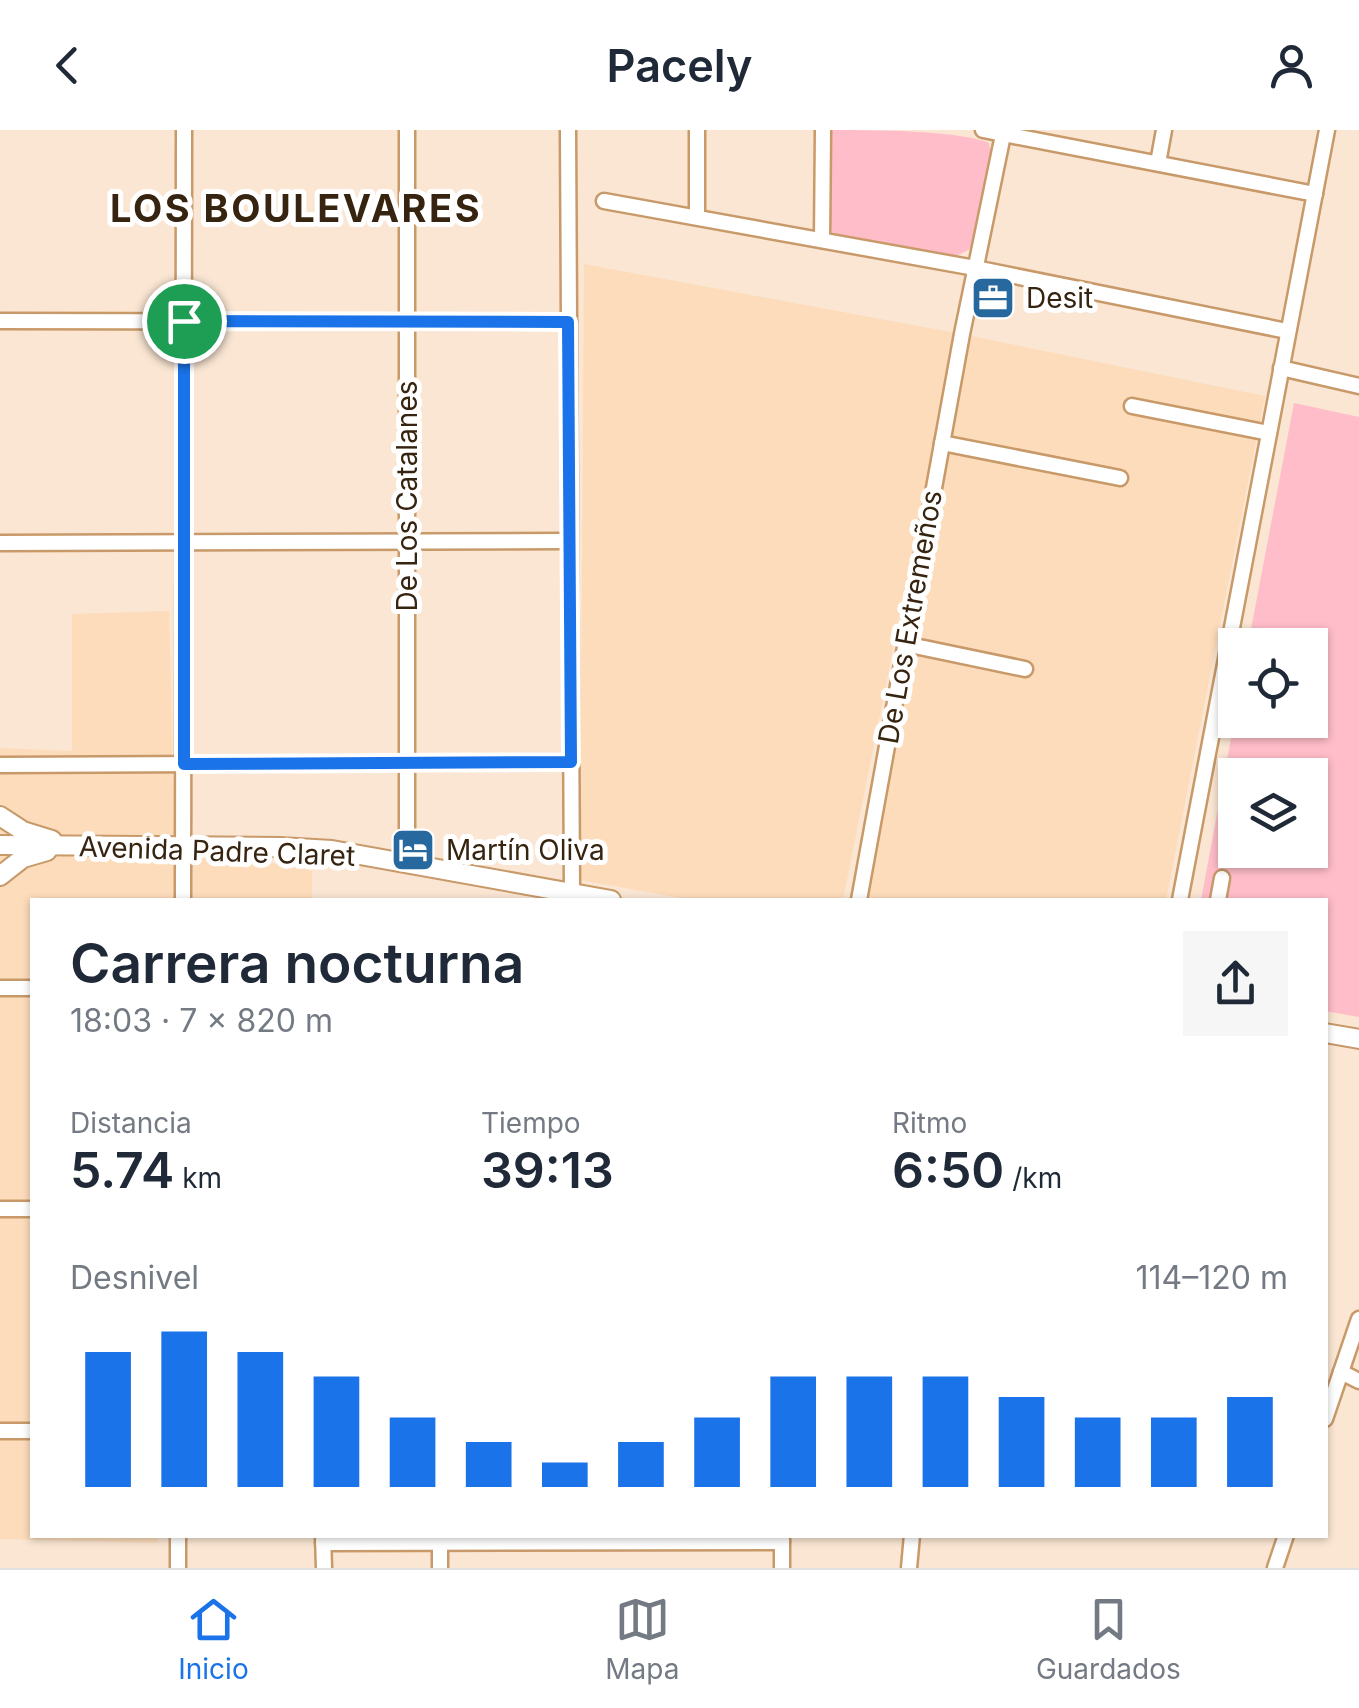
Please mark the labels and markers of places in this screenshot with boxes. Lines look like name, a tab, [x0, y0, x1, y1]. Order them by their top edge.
office icon: Desit	[970, 275, 1016, 321]
pin	[142, 279, 227, 364]
place label: Desit	[1026, 281, 1093, 315]
hotel icon: Martín Oliva	[390, 827, 436, 873]
place label: Martín Oliva	[446, 833, 605, 867]

